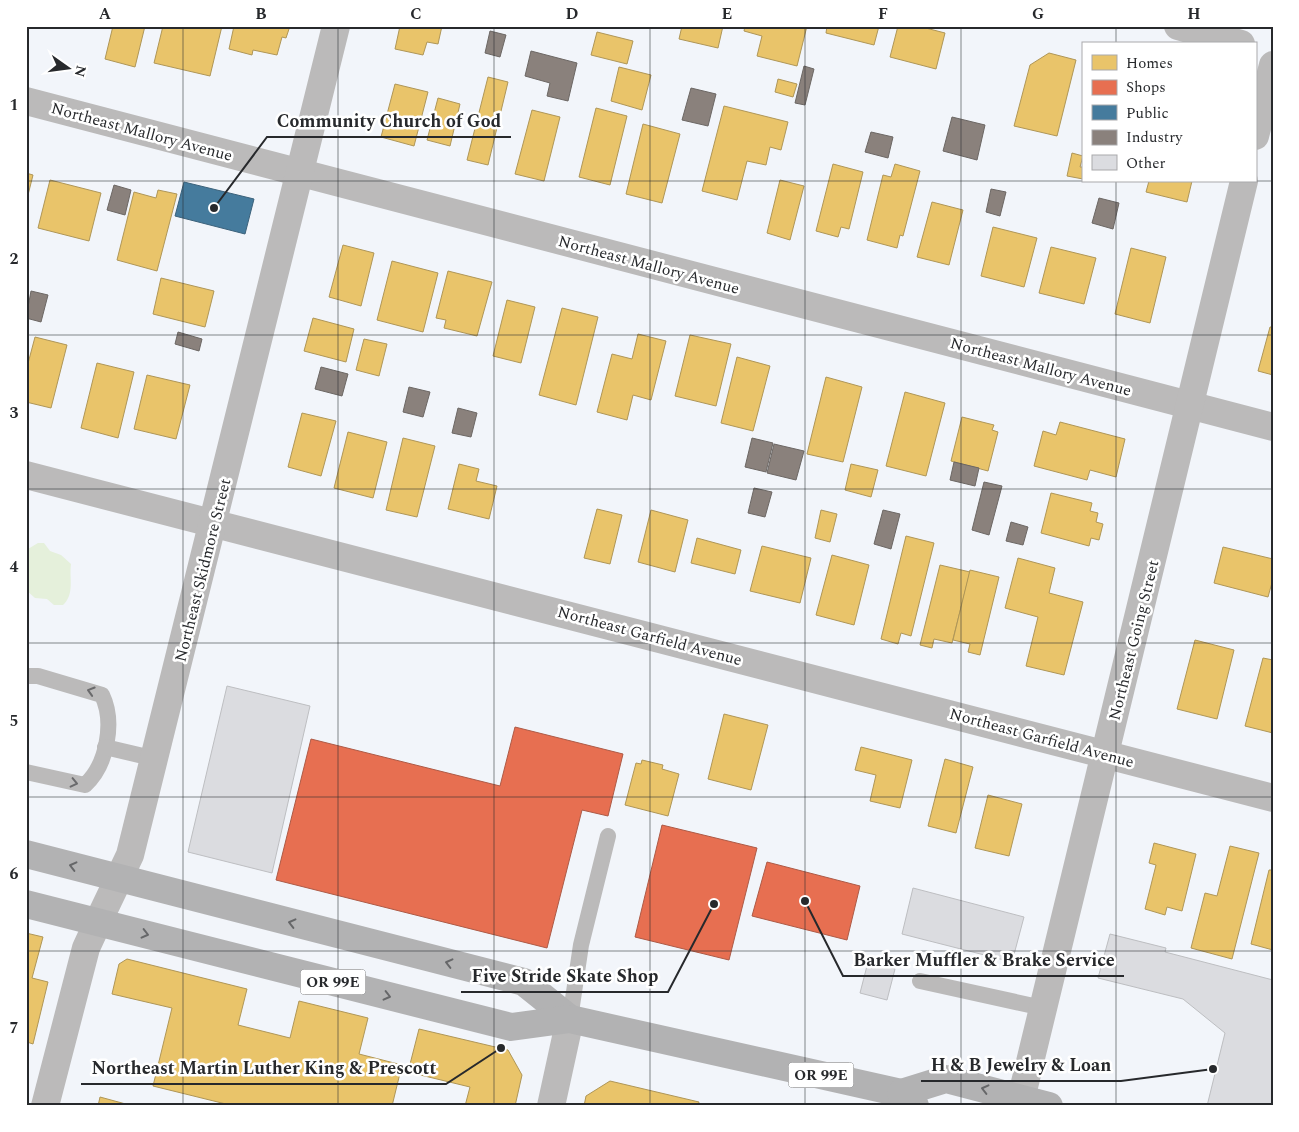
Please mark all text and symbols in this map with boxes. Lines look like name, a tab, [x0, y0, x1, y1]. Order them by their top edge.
text: A	[99, 2, 112, 26]
text: B	[255, 2, 267, 26]
text: C	[410, 2, 422, 26]
text: D	[566, 2, 579, 26]
text: E	[722, 2, 732, 26]
text: F	[878, 2, 888, 26]
text: G	[1032, 2, 1044, 26]
text: H	[1187, 2, 1201, 26]
north arrow	[42, 42, 92, 92]
legend	[1082, 42, 1256, 182]
text: Homes	[1126, 52, 1173, 75]
text: N	[69, 63, 92, 79]
text: Shops	[1126, 76, 1166, 99]
text: 1	[10, 93, 18, 117]
street label: Northeast Mallory Avenue	[48, 96, 235, 168]
text: Public	[1126, 102, 1169, 125]
callout: Community Church of God	[267, 104, 511, 137]
text: Community Church of God	[277, 108, 502, 135]
text: Industry	[1126, 126, 1183, 149]
text: Other	[1126, 152, 1165, 175]
street label: Northeast Mallory Avenue	[555, 229, 742, 301]
text: 2	[10, 247, 19, 271]
street label: Northeast Mallory Avenue	[947, 331, 1134, 403]
text: 3	[10, 401, 19, 425]
street label: Northeast Skidmore Street	[169, 476, 237, 665]
text: 4	[10, 555, 19, 579]
street label: Northeast Going Street	[1102, 557, 1166, 723]
street label: Northeast Garfield Avenue	[555, 600, 745, 672]
one-way arrow	[87, 687, 95, 697]
street label: Northeast Garfield Avenue	[947, 702, 1137, 774]
text: 5	[10, 709, 18, 733]
one-way arrow	[69, 777, 78, 788]
one-way arrow	[68, 861, 77, 872]
text: 6	[10, 862, 19, 886]
one-way arrow	[287, 918, 296, 929]
one-way arrow	[141, 928, 150, 939]
callout: Barker Muffler & Brake Service	[843, 943, 1124, 976]
text: Barker Muffler & Brake Service	[853, 947, 1115, 974]
one-way arrow	[445, 958, 453, 969]
callout: Five Stride Skate Shop	[461, 959, 668, 992]
text: Five Stride Skate Shop	[472, 963, 658, 990]
road number: OR 99E	[300, 970, 366, 994]
one-way arrow	[383, 990, 392, 1001]
text: 7	[10, 1016, 19, 1040]
callout: H & B Jewelry & Loan	[921, 1048, 1121, 1081]
callout: Northeast Martin Luther King & Prescott	[81, 1051, 446, 1084]
text: H & B Jewelry & Loan	[931, 1052, 1111, 1079]
text: Northeast Martin Luther King & Prescott	[92, 1055, 436, 1082]
road number: OR 99E	[788, 1062, 854, 1088]
one-way arrow	[981, 1085, 989, 1095]

